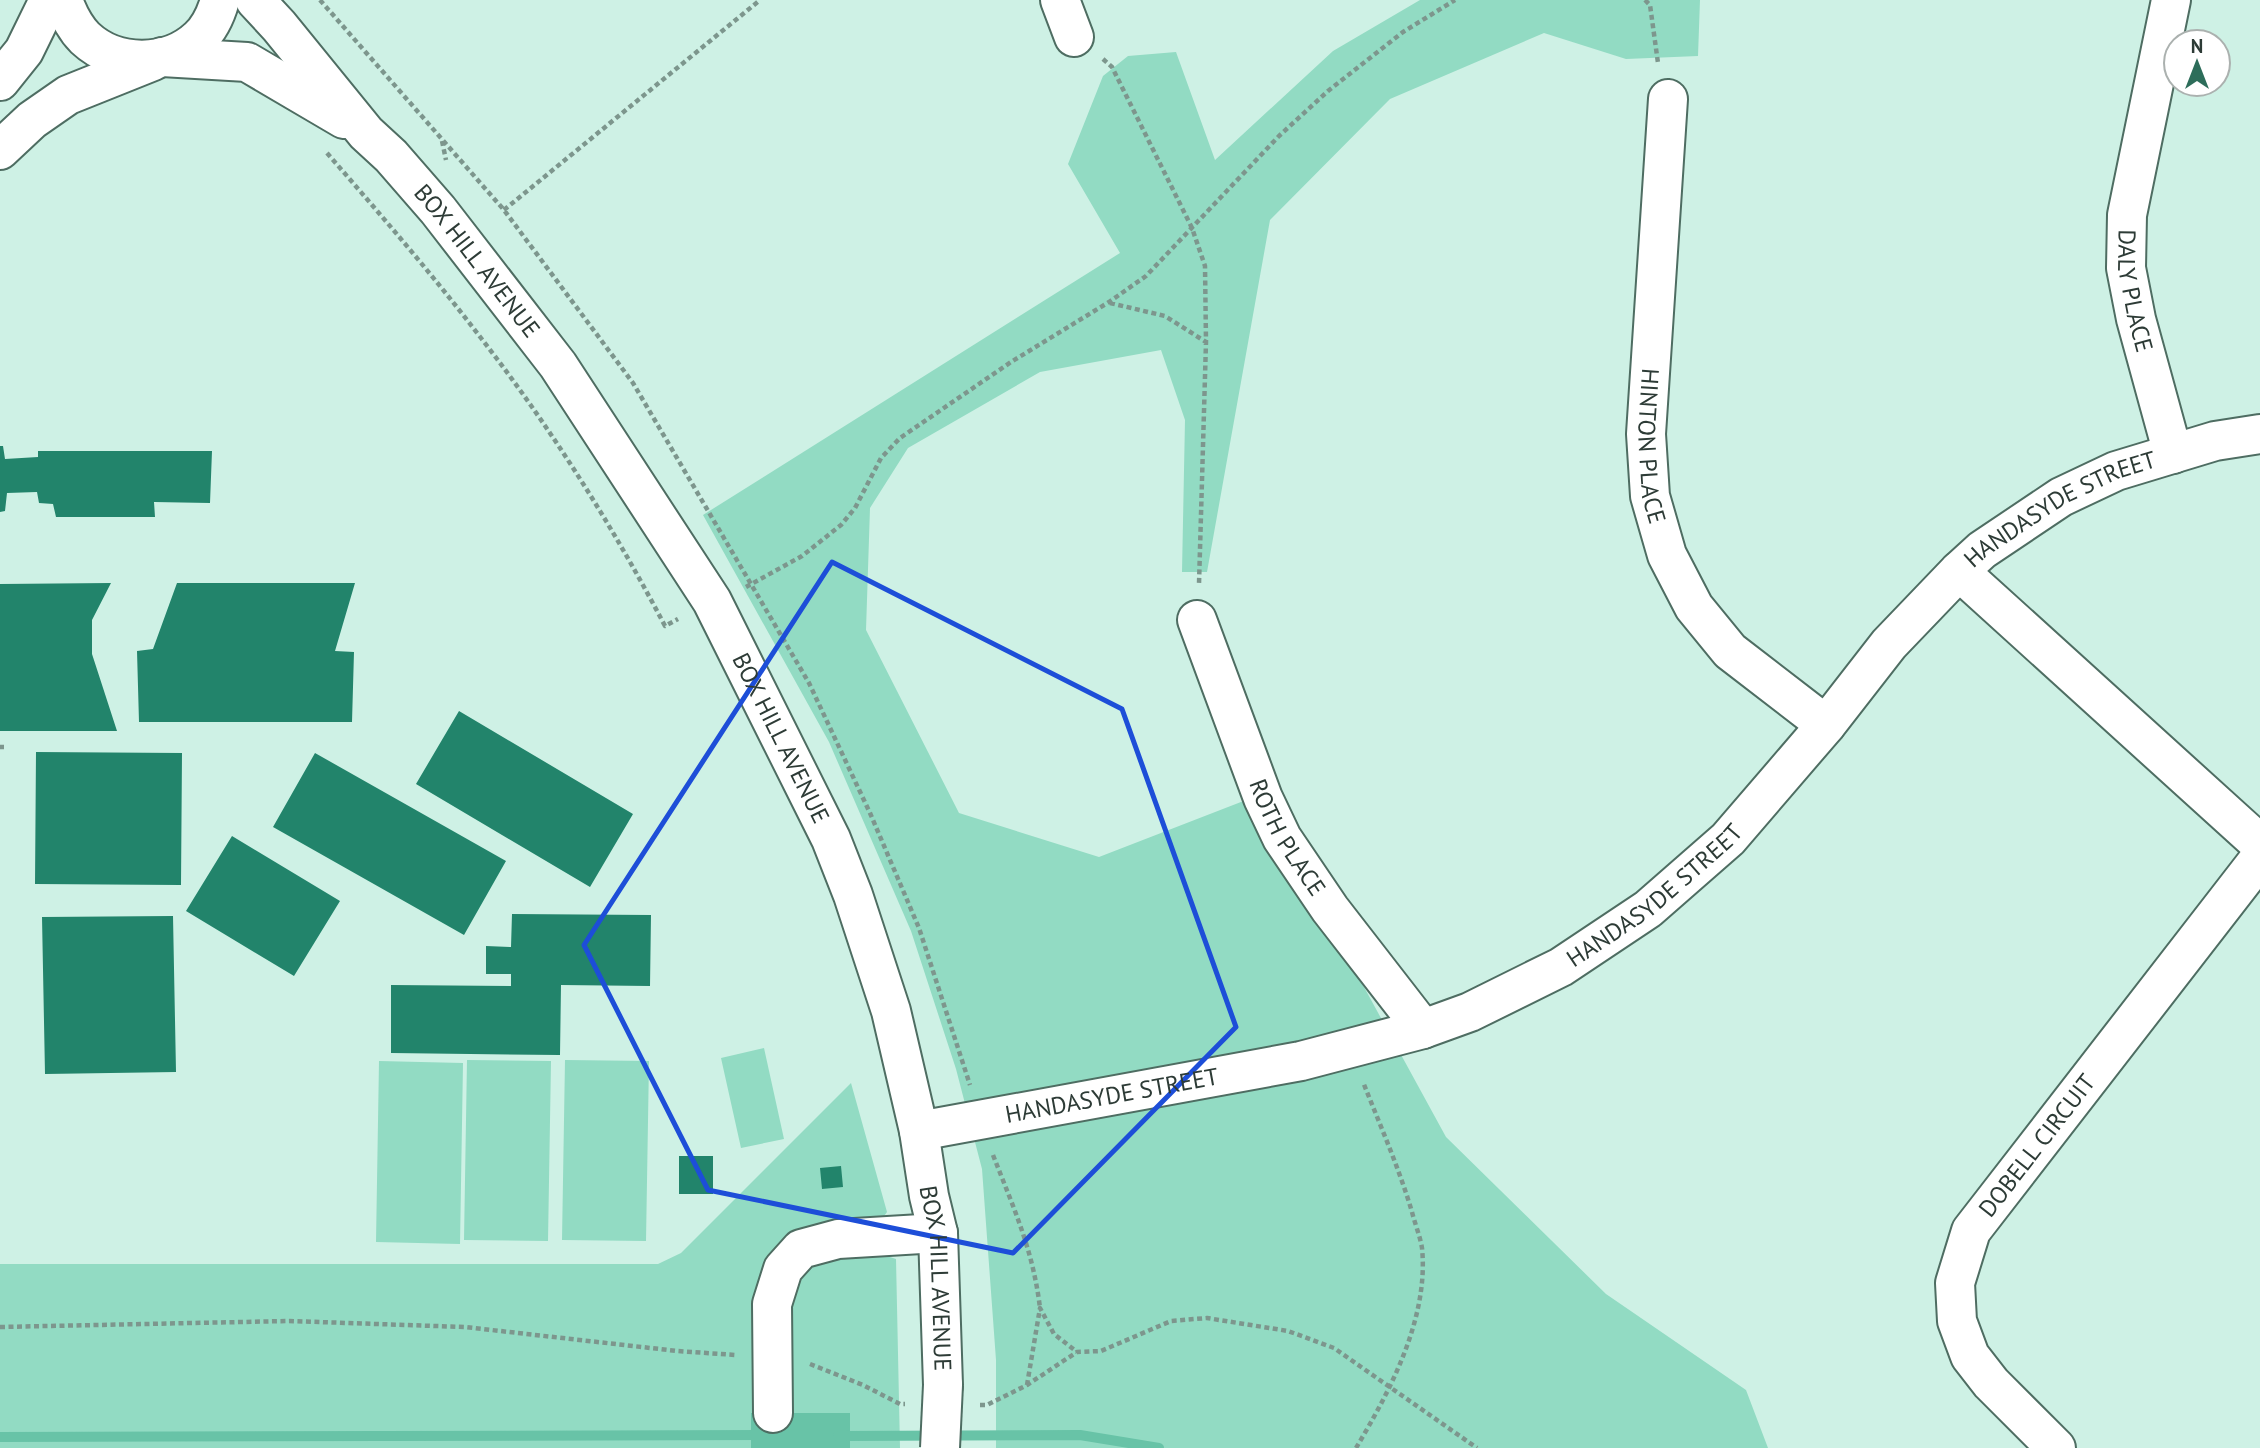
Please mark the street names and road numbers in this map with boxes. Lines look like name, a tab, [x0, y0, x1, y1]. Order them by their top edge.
street label: BOX HILL AVENUE	[408, 178, 547, 344]
street label: DALY PLACE	[2111, 229, 2160, 355]
street label: HINTON PLACE	[1631, 367, 1673, 527]
street label: HANDASYDE STREET	[1957, 444, 2160, 574]
street label: BOX HILL AVENUE	[725, 648, 837, 828]
street label: ROTH PLACE	[1242, 775, 1333, 902]
street label: HANDASYDE STREET	[1560, 817, 1749, 974]
street label: HANDASYDE STREET	[1003, 1060, 1221, 1130]
street label: DOBELL CIRCUIT	[1972, 1067, 2102, 1223]
street label: BOX HILL AVENUE	[913, 1183, 959, 1372]

